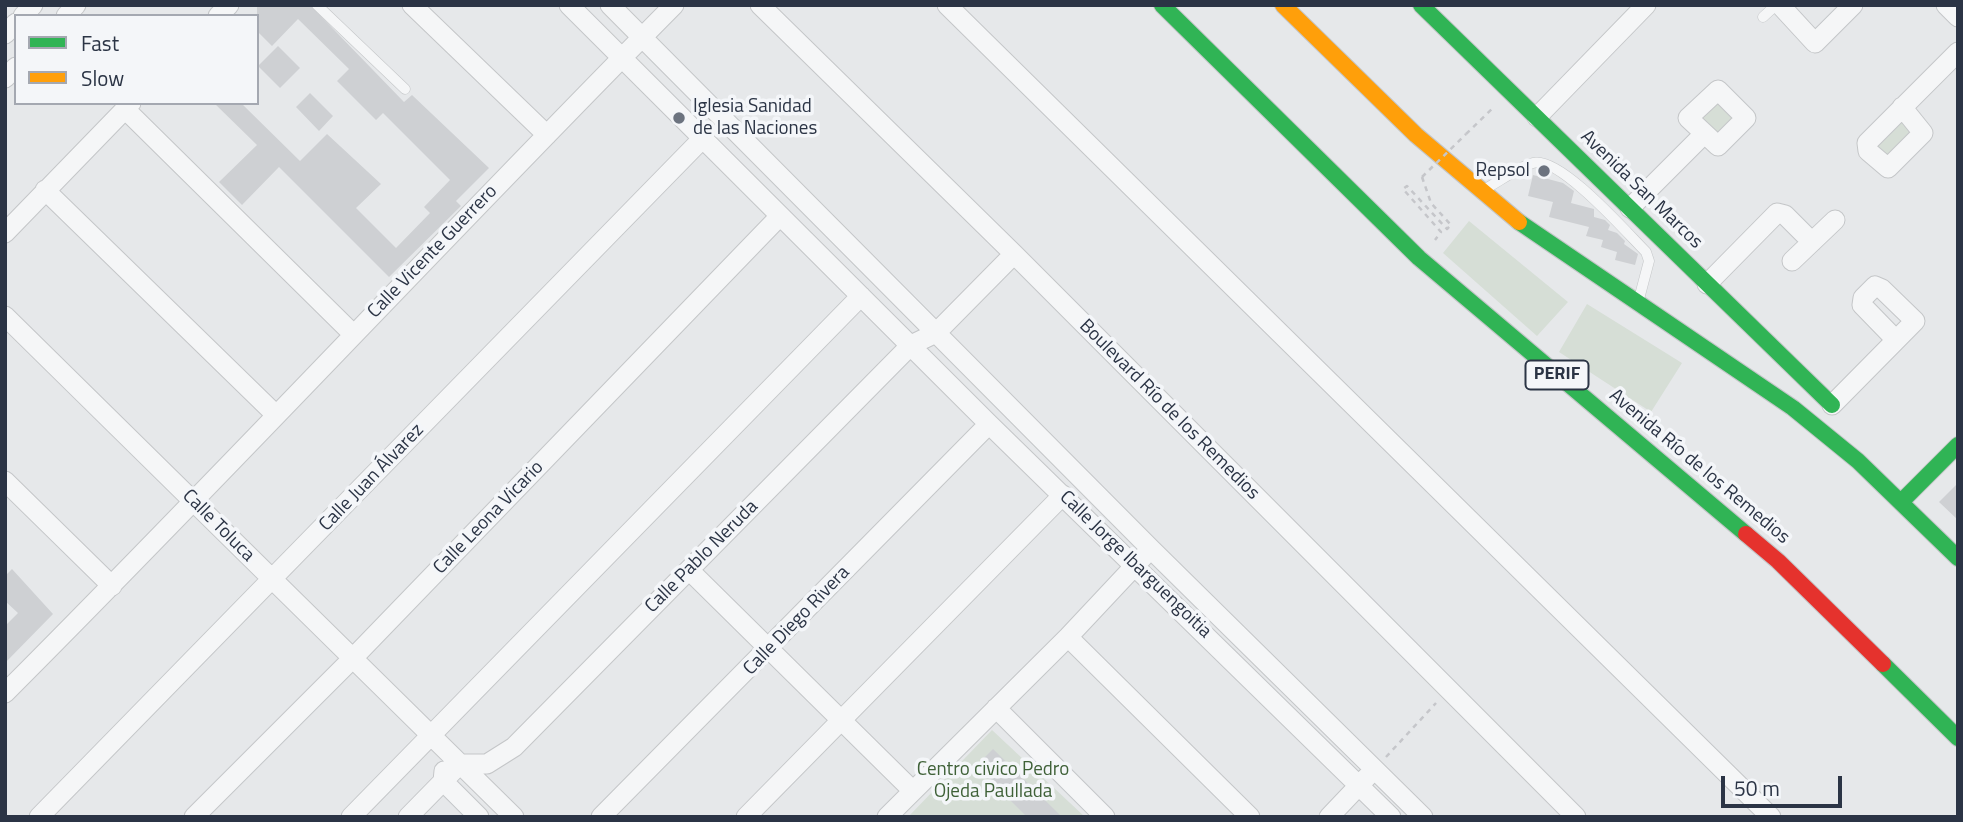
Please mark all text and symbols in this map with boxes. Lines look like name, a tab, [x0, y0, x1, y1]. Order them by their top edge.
legend	[14, 14, 259, 105]
text: Fast	[81, 27, 119, 59]
text: Slow	[81, 62, 124, 94]
place label: Iglesia Sanidad de las Naciones	[693, 96, 817, 140]
marker: Iglesia Sanidad de las Naciones	[671, 110, 687, 126]
street label: Avenida San Marcos	[1575, 126, 1707, 254]
place label: Repsol	[1476, 160, 1530, 182]
marker: Repsol	[1536, 163, 1552, 179]
street label: Calle Vicente Guerrero	[364, 181, 502, 323]
street label: Boulevard Río de los Remedios	[1074, 315, 1264, 505]
road number: PERIF	[1526, 360, 1588, 390]
street label: Avenida Río de los Remedios	[1604, 385, 1794, 549]
street label: Calle Juan Álvarez	[315, 419, 429, 537]
street label: Calle Leona Vicario	[429, 457, 549, 579]
street label: Calle Toluca	[177, 485, 259, 567]
street label: Calle Jorge Ibarguengoitia	[1054, 486, 1216, 644]
street label: Calle Pablo Neruda	[641, 496, 763, 618]
street label: Calle Diego Rivera	[739, 562, 855, 680]
park label: Centro civico Pedro Ojeda Paullada	[917, 759, 1069, 803]
scale bar	[1725, 762, 1846, 806]
text: 50 m	[1734, 772, 1780, 804]

